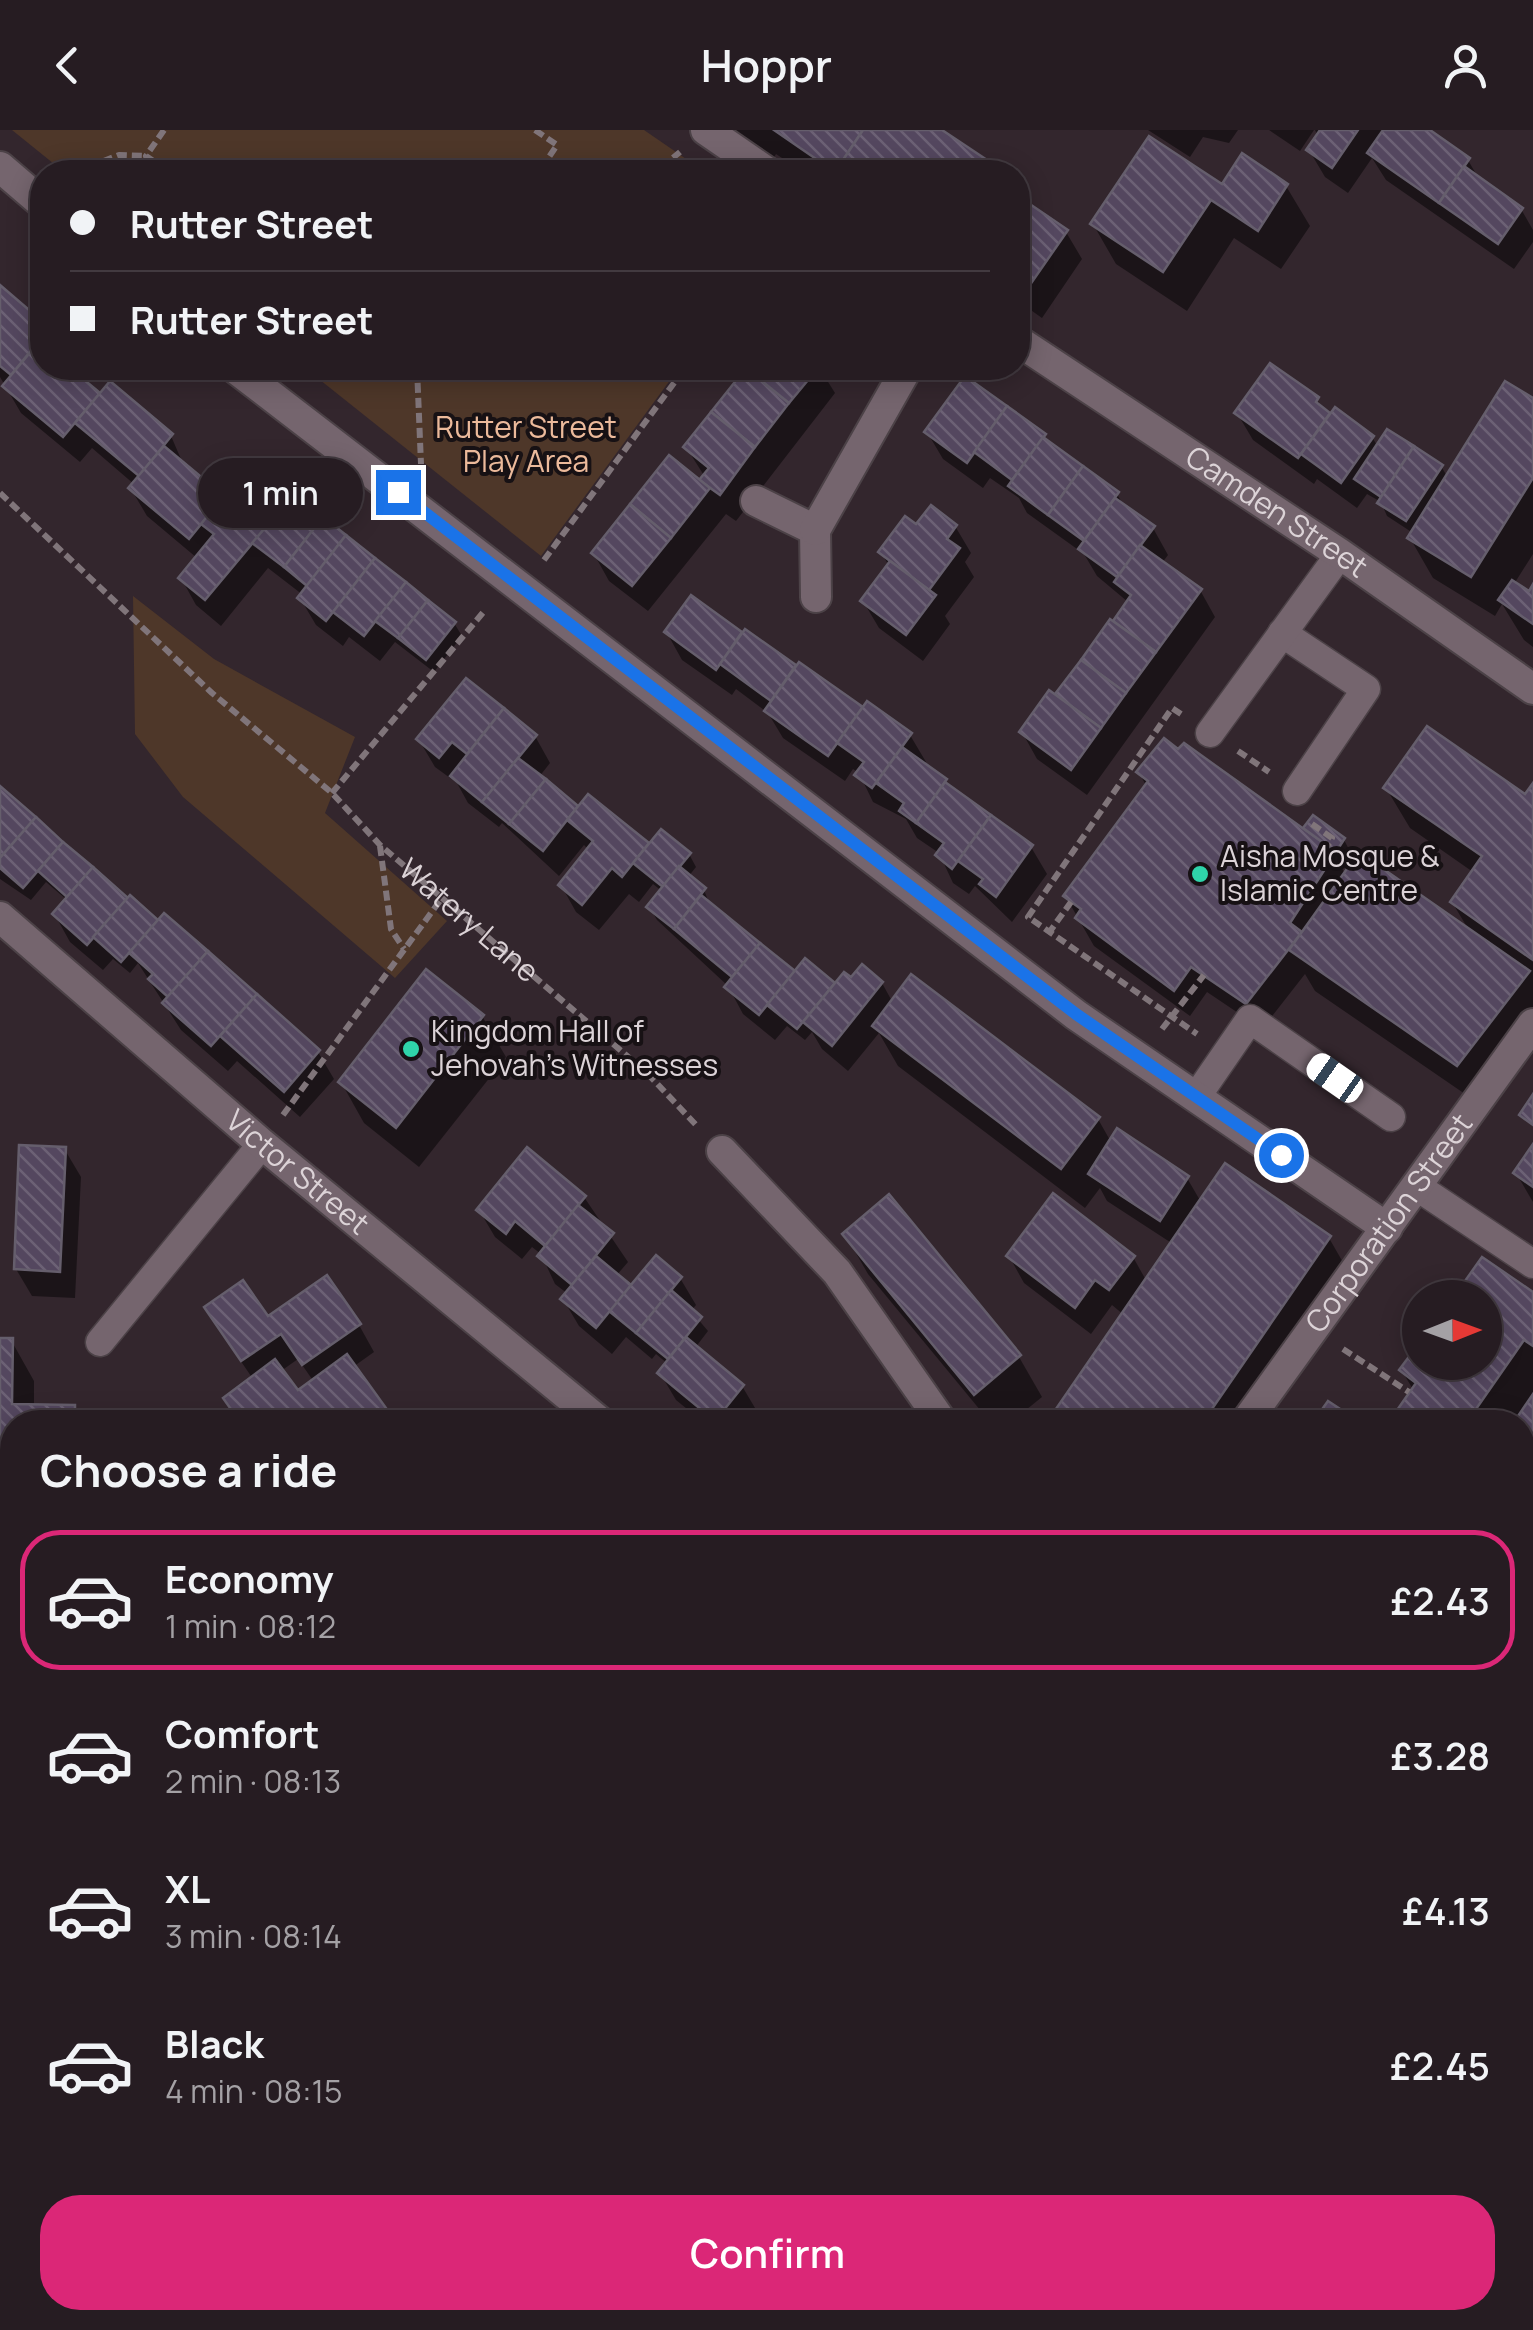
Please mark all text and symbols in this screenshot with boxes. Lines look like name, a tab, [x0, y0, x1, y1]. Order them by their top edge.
text: Hoppr	[701, 34, 832, 96]
icon: back	[40, 38, 95, 93]
icon: person	[1438, 38, 1493, 93]
text: Rutter Street	[130, 197, 374, 249]
text: Rutter Street	[130, 293, 374, 345]
park label: Rutter Street Play Area	[435, 406, 617, 481]
street label: Camden Street	[1178, 436, 1376, 586]
callout: 1 min	[198, 457, 363, 527]
route end	[376, 470, 421, 515]
text: 1 min	[242, 471, 319, 515]
place label: Aisha Mosque & Islamic Centre	[1220, 835, 1440, 910]
street label: Watery Lane	[391, 848, 548, 991]
marker: Aisha Mosque & Islamic Centre	[1189, 863, 1211, 885]
place label: Kingdom Hall of Jehovah's Witnesses	[431, 1010, 718, 1085]
marker: Kingdom Hall of Jehovah's Witnesses	[400, 1038, 422, 1060]
car	[1302, 1049, 1368, 1107]
street label: Victor Street	[218, 1100, 379, 1243]
street label: Corporation Street	[1295, 1104, 1481, 1340]
route start	[1259, 1133, 1304, 1178]
north arrow	[1402, 1280, 1502, 1380]
map controls	[1402, 1280, 1502, 1380]
text: Choose a ride	[40, 1439, 337, 1501]
text: Economy	[165, 1552, 334, 1604]
icon: car	[45, 1555, 135, 1645]
text: £2.43	[1390, 1574, 1490, 1626]
text: 1 min · 08:12	[165, 1604, 336, 1648]
text: Comfort	[165, 1707, 319, 1759]
icon: car	[45, 1710, 135, 1800]
text: £3.28	[1391, 1729, 1490, 1781]
text: 2 min · 08:13	[165, 1759, 341, 1803]
text: XL	[165, 1862, 210, 1914]
icon: car	[45, 1865, 135, 1955]
text: £4.13	[1402, 1884, 1490, 1936]
text: 3 min · 08:14	[165, 1914, 342, 1958]
text: Black	[165, 2017, 264, 2069]
icon: car	[45, 2020, 135, 2110]
text: £2.45	[1390, 2039, 1490, 2091]
text: 4 min · 08:15	[165, 2069, 343, 2113]
button: Confirm	[40, 2195, 1495, 2310]

